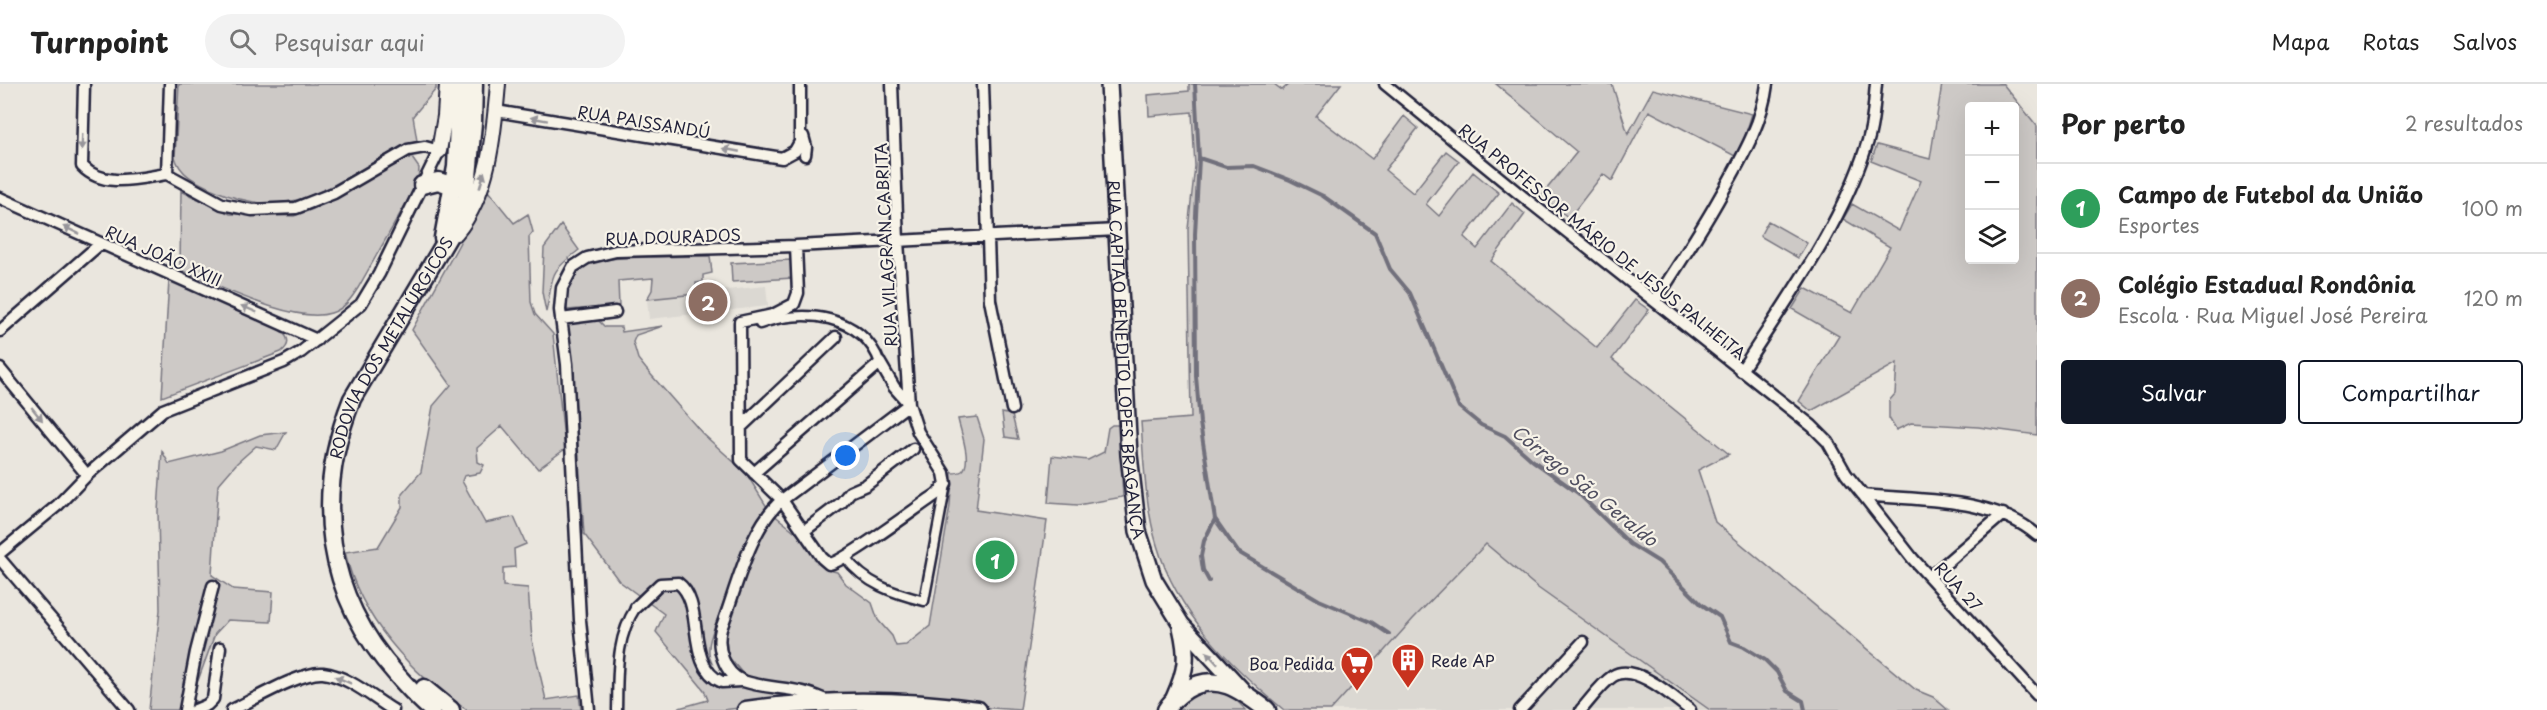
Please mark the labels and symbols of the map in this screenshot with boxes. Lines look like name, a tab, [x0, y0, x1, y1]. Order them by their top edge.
street label: RUA PAISSANDÚ	[576, 99, 712, 143]
one-way arrow	[529, 114, 548, 123]
street label: RUA PROFESSOR MÁRIO DE JESUS PALHEITA	[1454, 117, 1752, 365]
one-way arrow	[77, 133, 86, 152]
street label: RUA VILAGRAN CABRITA	[868, 142, 902, 348]
one-way arrow	[721, 145, 740, 154]
one-way arrow	[478, 171, 487, 189]
street label: RUA CAPITÃO BENEDITO LOPES BRAGANÇA	[1102, 179, 1152, 542]
street label: RUA JOÃO XXIII	[102, 219, 226, 291]
street label: RUA DOURADOS	[605, 222, 741, 250]
one-way arrow	[62, 226, 79, 235]
street label: RODOVIA DOS METALÚRGICOS	[323, 232, 458, 461]
pin: 2	[688, 280, 728, 324]
one-way arrow	[241, 304, 258, 313]
one-way arrow	[30, 406, 43, 422]
water label: Córrego São Geraldo	[1506, 418, 1664, 553]
your location	[831, 441, 860, 470]
pin: 1	[976, 538, 1014, 582]
street label: RUA 27	[1930, 556, 1988, 616]
building icon: Rede AP	[1390, 642, 1426, 689]
supermarket icon: Boa Pedida	[1339, 645, 1375, 692]
place label: Rede AP	[1431, 648, 1495, 672]
place label: Boa Pedida	[1249, 651, 1334, 675]
one-way arrow	[1205, 652, 1219, 666]
one-way arrow	[334, 675, 352, 684]

